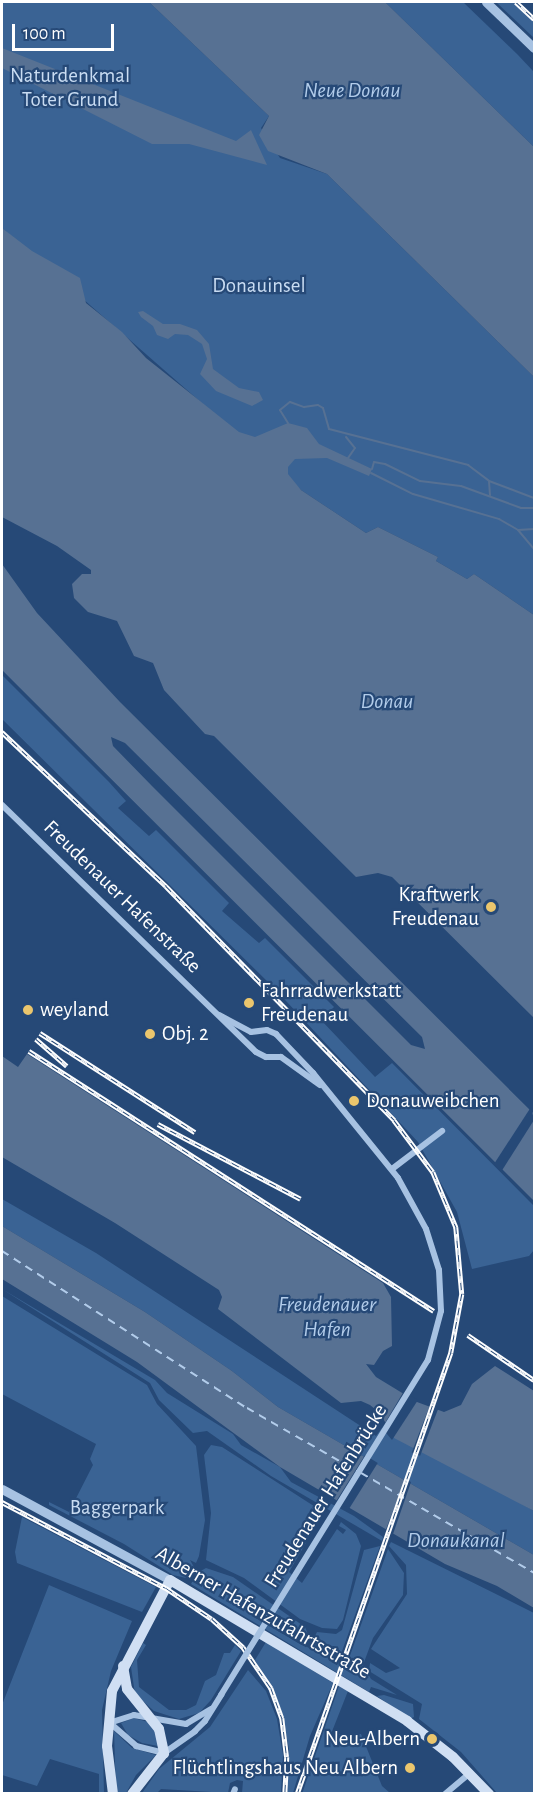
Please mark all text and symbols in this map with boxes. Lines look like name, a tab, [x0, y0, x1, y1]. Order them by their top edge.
scale bar	[15, 12, 117, 50]
text: 100 m	[23, 25, 66, 43]
park label: Naturdenkmal Toter Grund	[10, 63, 130, 113]
water label: Neue Donau	[303, 78, 401, 104]
park label: Donauinsel	[212, 273, 306, 299]
water label: Donau	[361, 689, 413, 715]
street label: Freudenauer Hafenstraße	[38, 815, 206, 979]
place label: Kraftwerk Freudenau	[392, 882, 479, 932]
marker: Kraftwerk Freudenau	[484, 900, 498, 914]
place label: Fahrradwerkstatt Freudenau	[261, 978, 401, 1028]
marker: Fahrradwerkstatt Freudenau	[242, 996, 256, 1010]
place label: weyland	[40, 997, 109, 1023]
marker: weyland	[21, 1003, 35, 1017]
place label: Obj. 2	[162, 1021, 209, 1047]
marker: Obj. 2	[143, 1027, 157, 1041]
place label: Donauweibchen	[366, 1088, 500, 1114]
marker: Donauweibchen	[347, 1094, 361, 1108]
water label: Freudenauer Hafen	[278, 1291, 376, 1342]
street label: Freudenauer Hafenbrücke	[259, 1399, 393, 1593]
park label: Baggerpark	[70, 1495, 164, 1521]
water label: Donaukanal	[407, 1528, 505, 1554]
street label: Alberner Hafenzufahrtsstraße	[151, 1541, 375, 1685]
place label: Neu-Albern	[325, 1726, 420, 1752]
marker: Neu-Albern	[425, 1732, 439, 1746]
place label: Flüchtlingshaus Neu Albern	[172, 1755, 398, 1781]
marker: Flüchtlingshaus Neu Albern	[403, 1761, 417, 1775]

